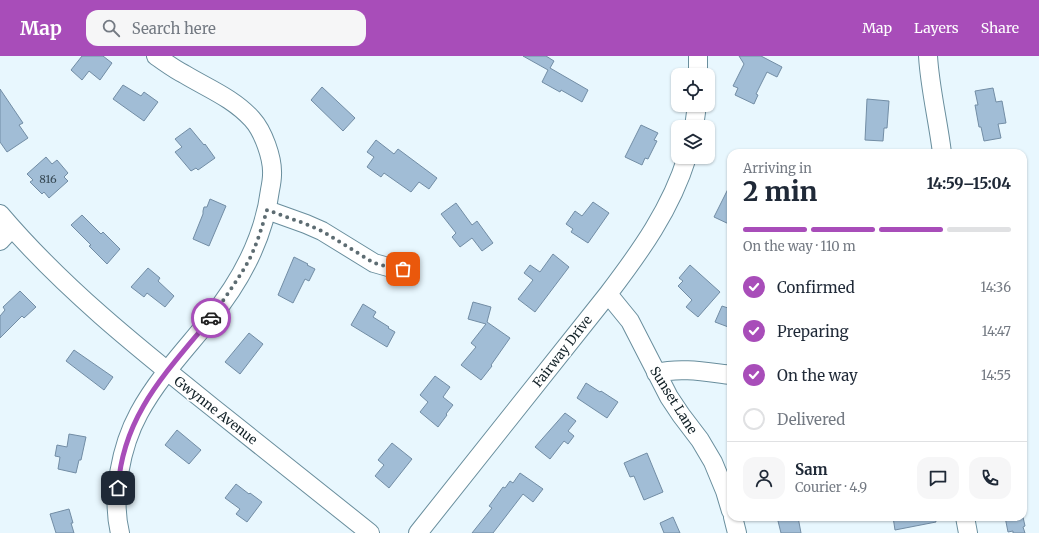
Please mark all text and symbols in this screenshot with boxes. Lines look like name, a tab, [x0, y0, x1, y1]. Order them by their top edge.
search box	[86, 10, 366, 46]
text: Map	[20, 16, 62, 40]
icon: search	[100, 17, 122, 39]
text: Search here	[132, 19, 216, 38]
text: Map	[862, 19, 892, 37]
text: Layers	[914, 19, 959, 37]
text: Share	[981, 19, 1019, 37]
map controls	[671, 68, 715, 164]
button: locate	[671, 68, 715, 112]
button: layers	[671, 120, 715, 164]
text: Arriving in	[743, 160, 812, 177]
house number: 816	[39, 172, 57, 186]
text: 14:59–15:04	[927, 174, 1011, 193]
text: 2 min	[743, 175, 817, 208]
text: On the way · 110 m	[743, 238, 856, 255]
pin	[386, 252, 420, 286]
icon: bag	[392, 258, 414, 280]
icon: check	[743, 276, 765, 298]
text: Confirmed	[777, 278, 855, 297]
text: 14:36	[981, 279, 1011, 296]
courier	[191, 298, 231, 338]
icon: car	[200, 307, 222, 329]
street label: Fairway Drive	[529, 312, 596, 391]
icon: check	[743, 320, 765, 342]
text: Preparing	[777, 322, 849, 341]
text: 14:47	[982, 323, 1011, 340]
street label: Sunset Lane	[646, 363, 701, 437]
icon: check	[743, 364, 765, 386]
text: On the way	[777, 366, 858, 385]
text: 14:55	[981, 367, 1011, 384]
street label: Gwynne Avenue	[171, 373, 261, 448]
text: Delivered	[777, 410, 845, 429]
button: person	[743, 457, 785, 499]
button: chat	[917, 457, 959, 499]
button: phone	[969, 457, 1011, 499]
text: Sam	[795, 460, 828, 479]
pin	[101, 471, 135, 505]
icon: home	[107, 477, 129, 499]
text: Courier · 4.9	[795, 479, 867, 496]

